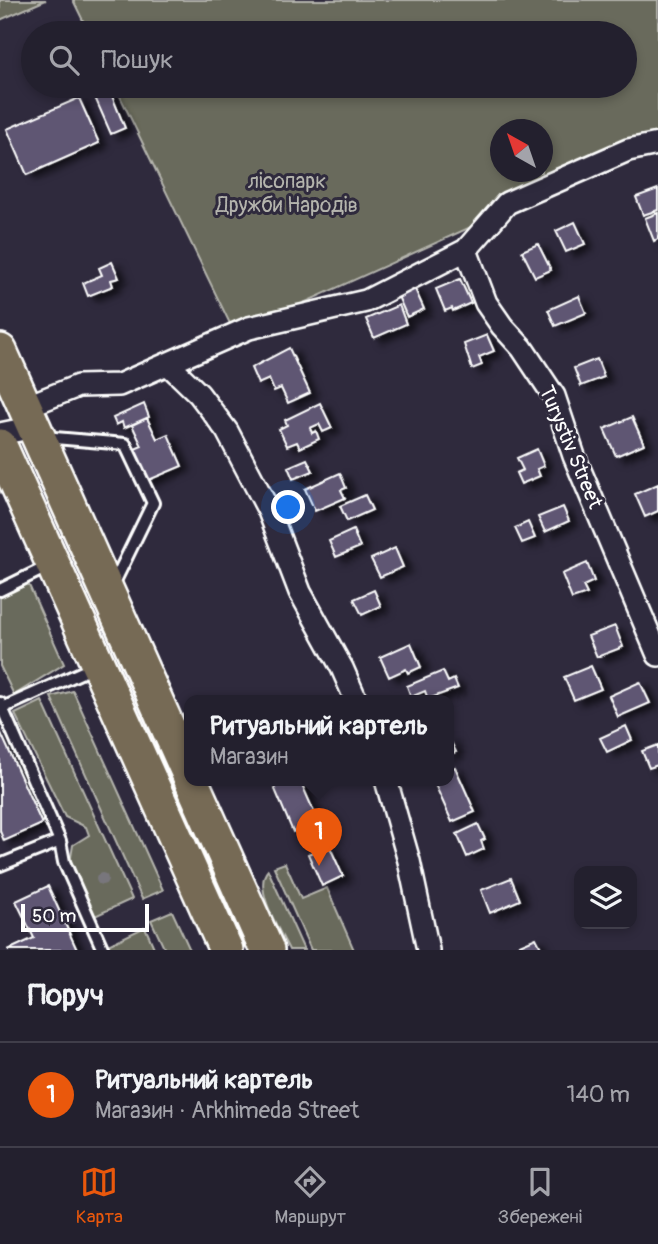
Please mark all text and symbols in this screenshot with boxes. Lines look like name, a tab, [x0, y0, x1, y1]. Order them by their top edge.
search box	[21, 21, 637, 98]
icon: search	[45, 41, 83, 79]
text: Пошук	[101, 44, 174, 76]
north arrow	[490, 119, 553, 182]
park label: лісопарк Дружби Народів	[215, 168, 358, 219]
street label: Turystiv Street	[532, 382, 609, 513]
your location	[271, 490, 305, 524]
popup	[184, 695, 454, 786]
text: Ритуальний картель	[210, 710, 428, 742]
text: Магазин	[210, 742, 288, 771]
pin: 1	[296, 808, 342, 866]
map controls	[574, 866, 637, 929]
button: layers	[574, 866, 637, 929]
scale bar	[21, 901, 149, 933]
text: 50 m	[32, 904, 76, 928]
text: Поруч	[28, 977, 104, 1014]
text: Ритуальний картель	[95, 1064, 313, 1096]
text: 1	[47, 1080, 56, 1109]
text: 140 m	[567, 1080, 630, 1109]
text: Магазин · Arkhimeda Street	[95, 1096, 359, 1125]
tab: Карта	[76, 1163, 123, 1229]
tab: Маршрут	[275, 1163, 346, 1229]
tab: Збережені	[498, 1163, 582, 1229]

